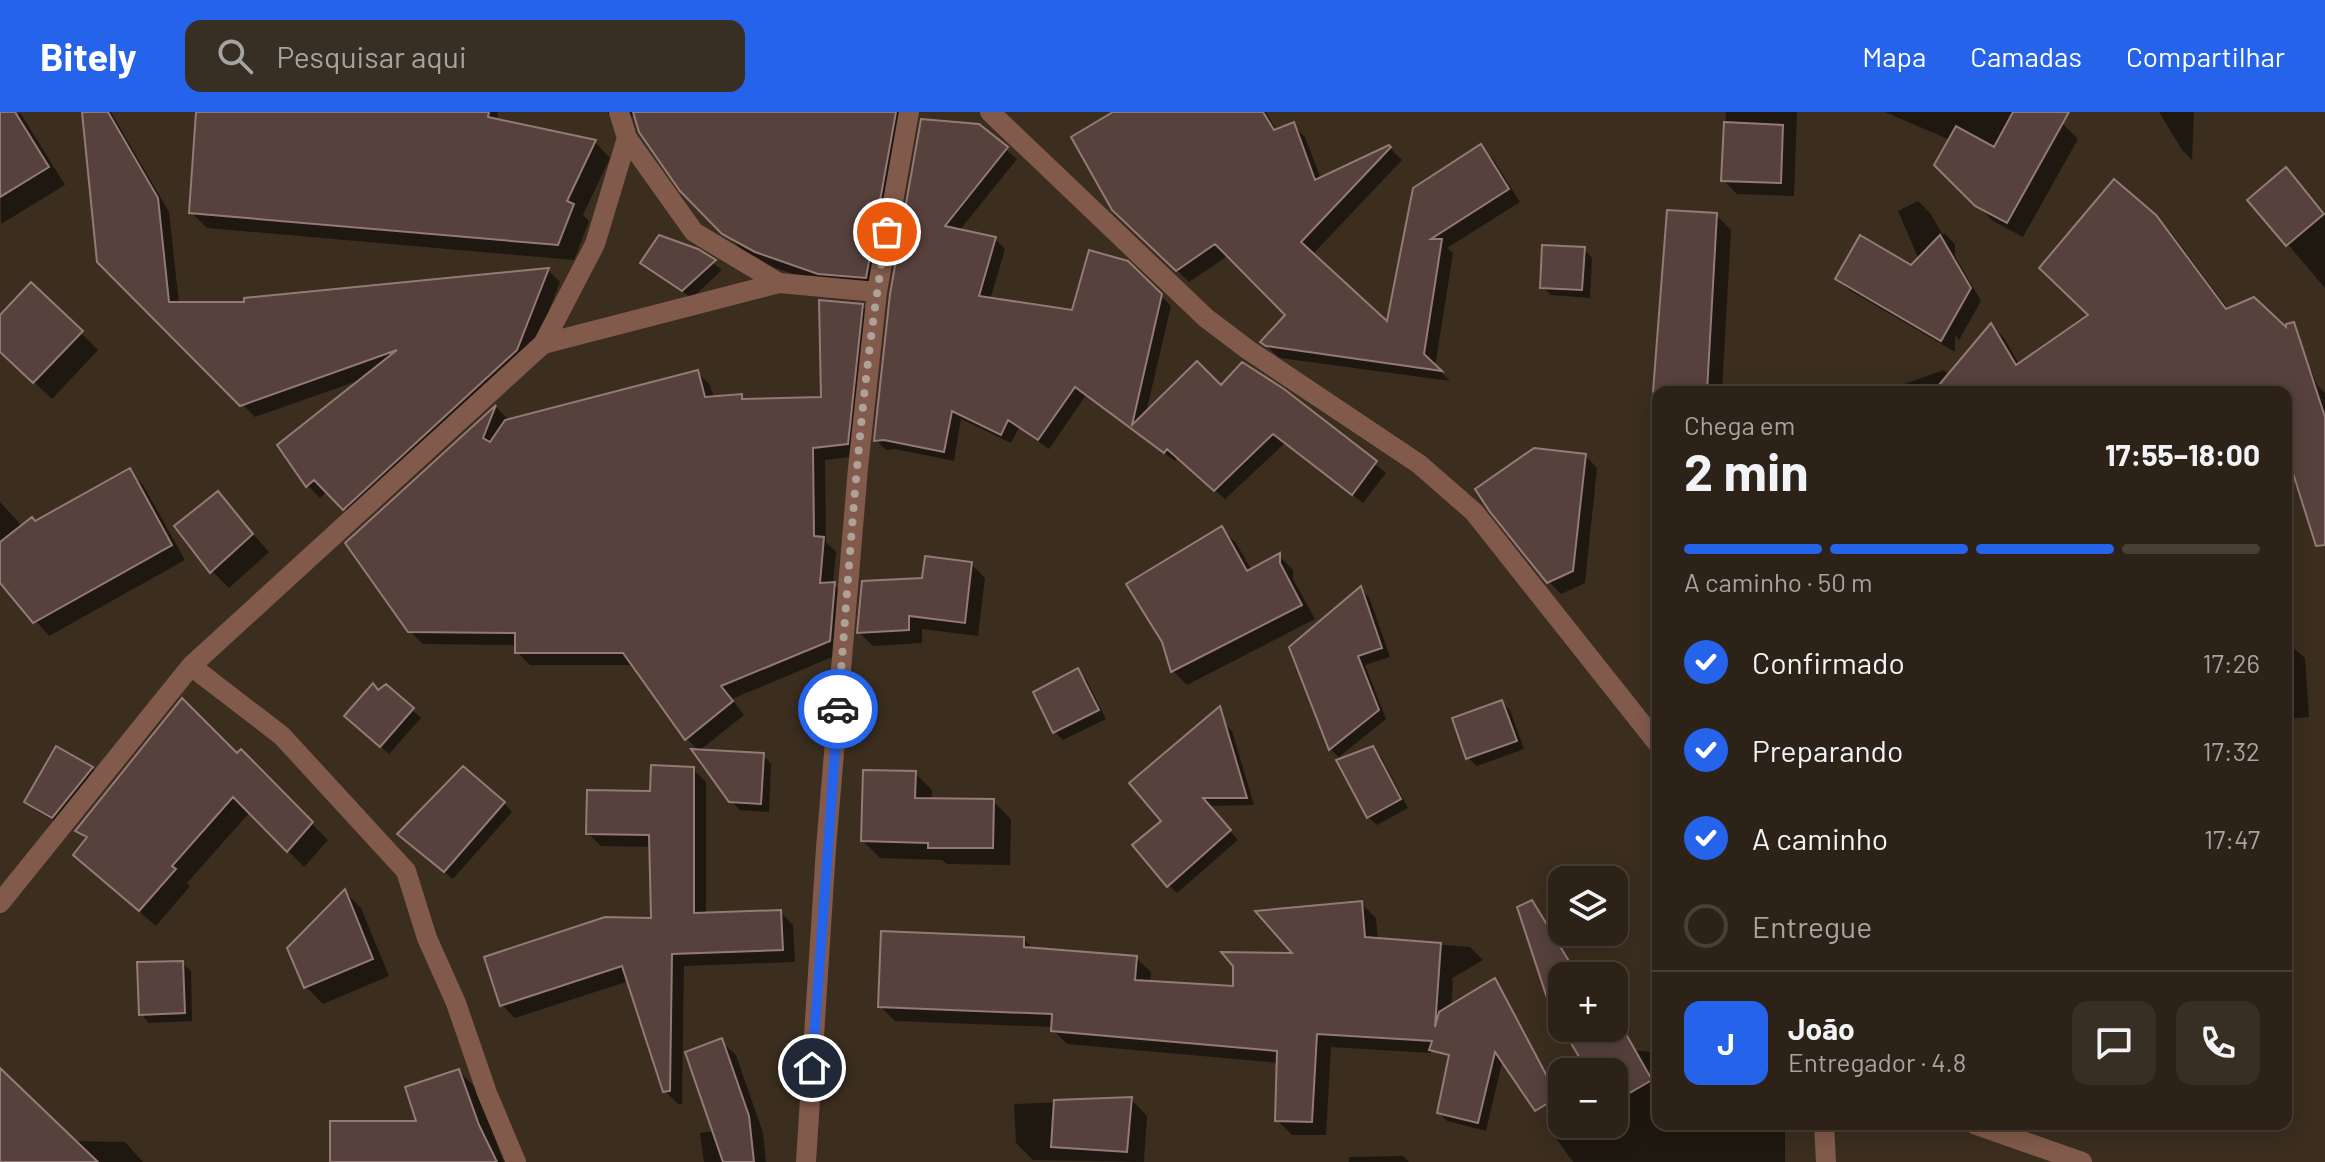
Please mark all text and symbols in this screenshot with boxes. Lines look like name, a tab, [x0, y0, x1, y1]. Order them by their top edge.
search box	[185, 20, 745, 92]
text: Bitely	[40, 33, 137, 79]
icon: search	[213, 34, 257, 78]
text: Pesquisar aqui	[277, 38, 467, 74]
text: Mapa	[1862, 39, 1926, 73]
text: Camadas	[1970, 39, 2082, 73]
text: Compartilhar	[2126, 39, 2285, 73]
pin	[853, 198, 921, 266]
icon: bag	[865, 210, 909, 254]
text: Chega em	[1684, 409, 1795, 440]
text: 17:55–18:00	[2105, 436, 2260, 472]
text: 2 min	[1684, 439, 1809, 501]
text: A caminho · 50 m	[1684, 566, 1873, 597]
icon: check	[1684, 640, 1728, 684]
text: Confirmado	[1752, 644, 1905, 680]
text: 17:26	[2202, 647, 2260, 678]
courier	[798, 669, 878, 749]
icon: car	[816, 687, 860, 731]
icon: check	[1684, 728, 1728, 772]
text: Preparando	[1752, 732, 1903, 768]
text: 17:32	[2202, 735, 2260, 766]
icon: check	[1684, 816, 1728, 860]
text: A caminho	[1752, 820, 1888, 856]
text: 17:47	[2204, 823, 2260, 854]
map controls	[1548, 866, 1628, 1138]
button: layers	[1548, 866, 1628, 946]
text: Entregue	[1752, 908, 1872, 944]
button: +	[1548, 962, 1628, 1042]
button: chat	[2072, 1001, 2156, 1085]
button: phone	[2176, 1001, 2260, 1085]
text: João	[1788, 1010, 1855, 1046]
text: J	[1717, 1025, 1735, 1061]
pin	[778, 1034, 846, 1102]
icon: home	[790, 1046, 834, 1090]
text: Entregador · 4.8	[1788, 1046, 1966, 1077]
button: −	[1548, 1058, 1628, 1138]

